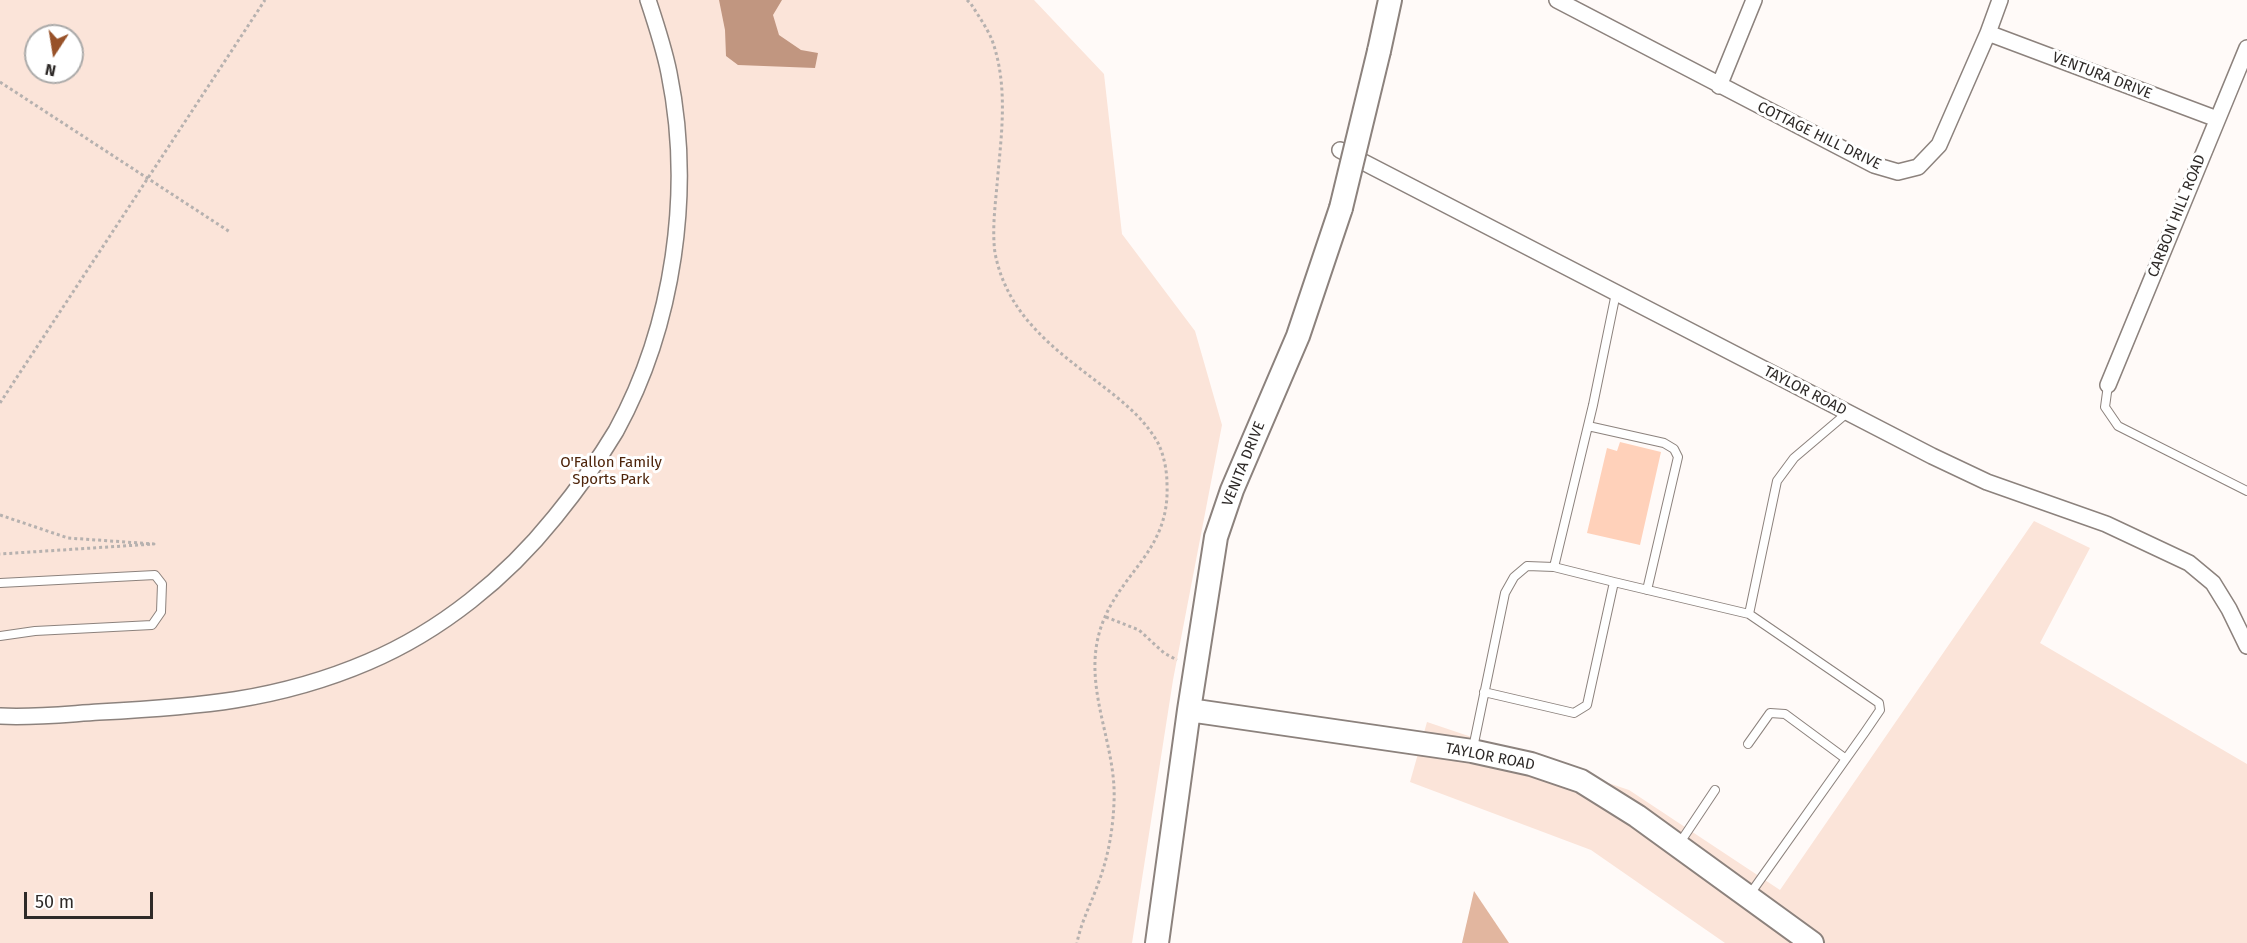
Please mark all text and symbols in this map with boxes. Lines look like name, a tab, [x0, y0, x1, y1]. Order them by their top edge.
north arrow	[24, 24, 84, 84]
street label: VENTURA DRIVE	[2050, 49, 2154, 103]
text: N	[43, 60, 58, 81]
street label: COTTAGE HILL DRIVE	[1754, 98, 1884, 174]
street label: CARBON HILL ROAD	[2144, 152, 2210, 280]
street label: TAYLOR ROAD	[1760, 362, 1850, 420]
street label: VENITA DRIVE	[1219, 419, 1269, 509]
park label: O'Fallon Family Sports Park	[560, 454, 662, 489]
street label: TAYLOR ROAD	[1444, 740, 1536, 774]
scale bar	[27, 880, 156, 918]
text: 50 m	[35, 891, 74, 913]

